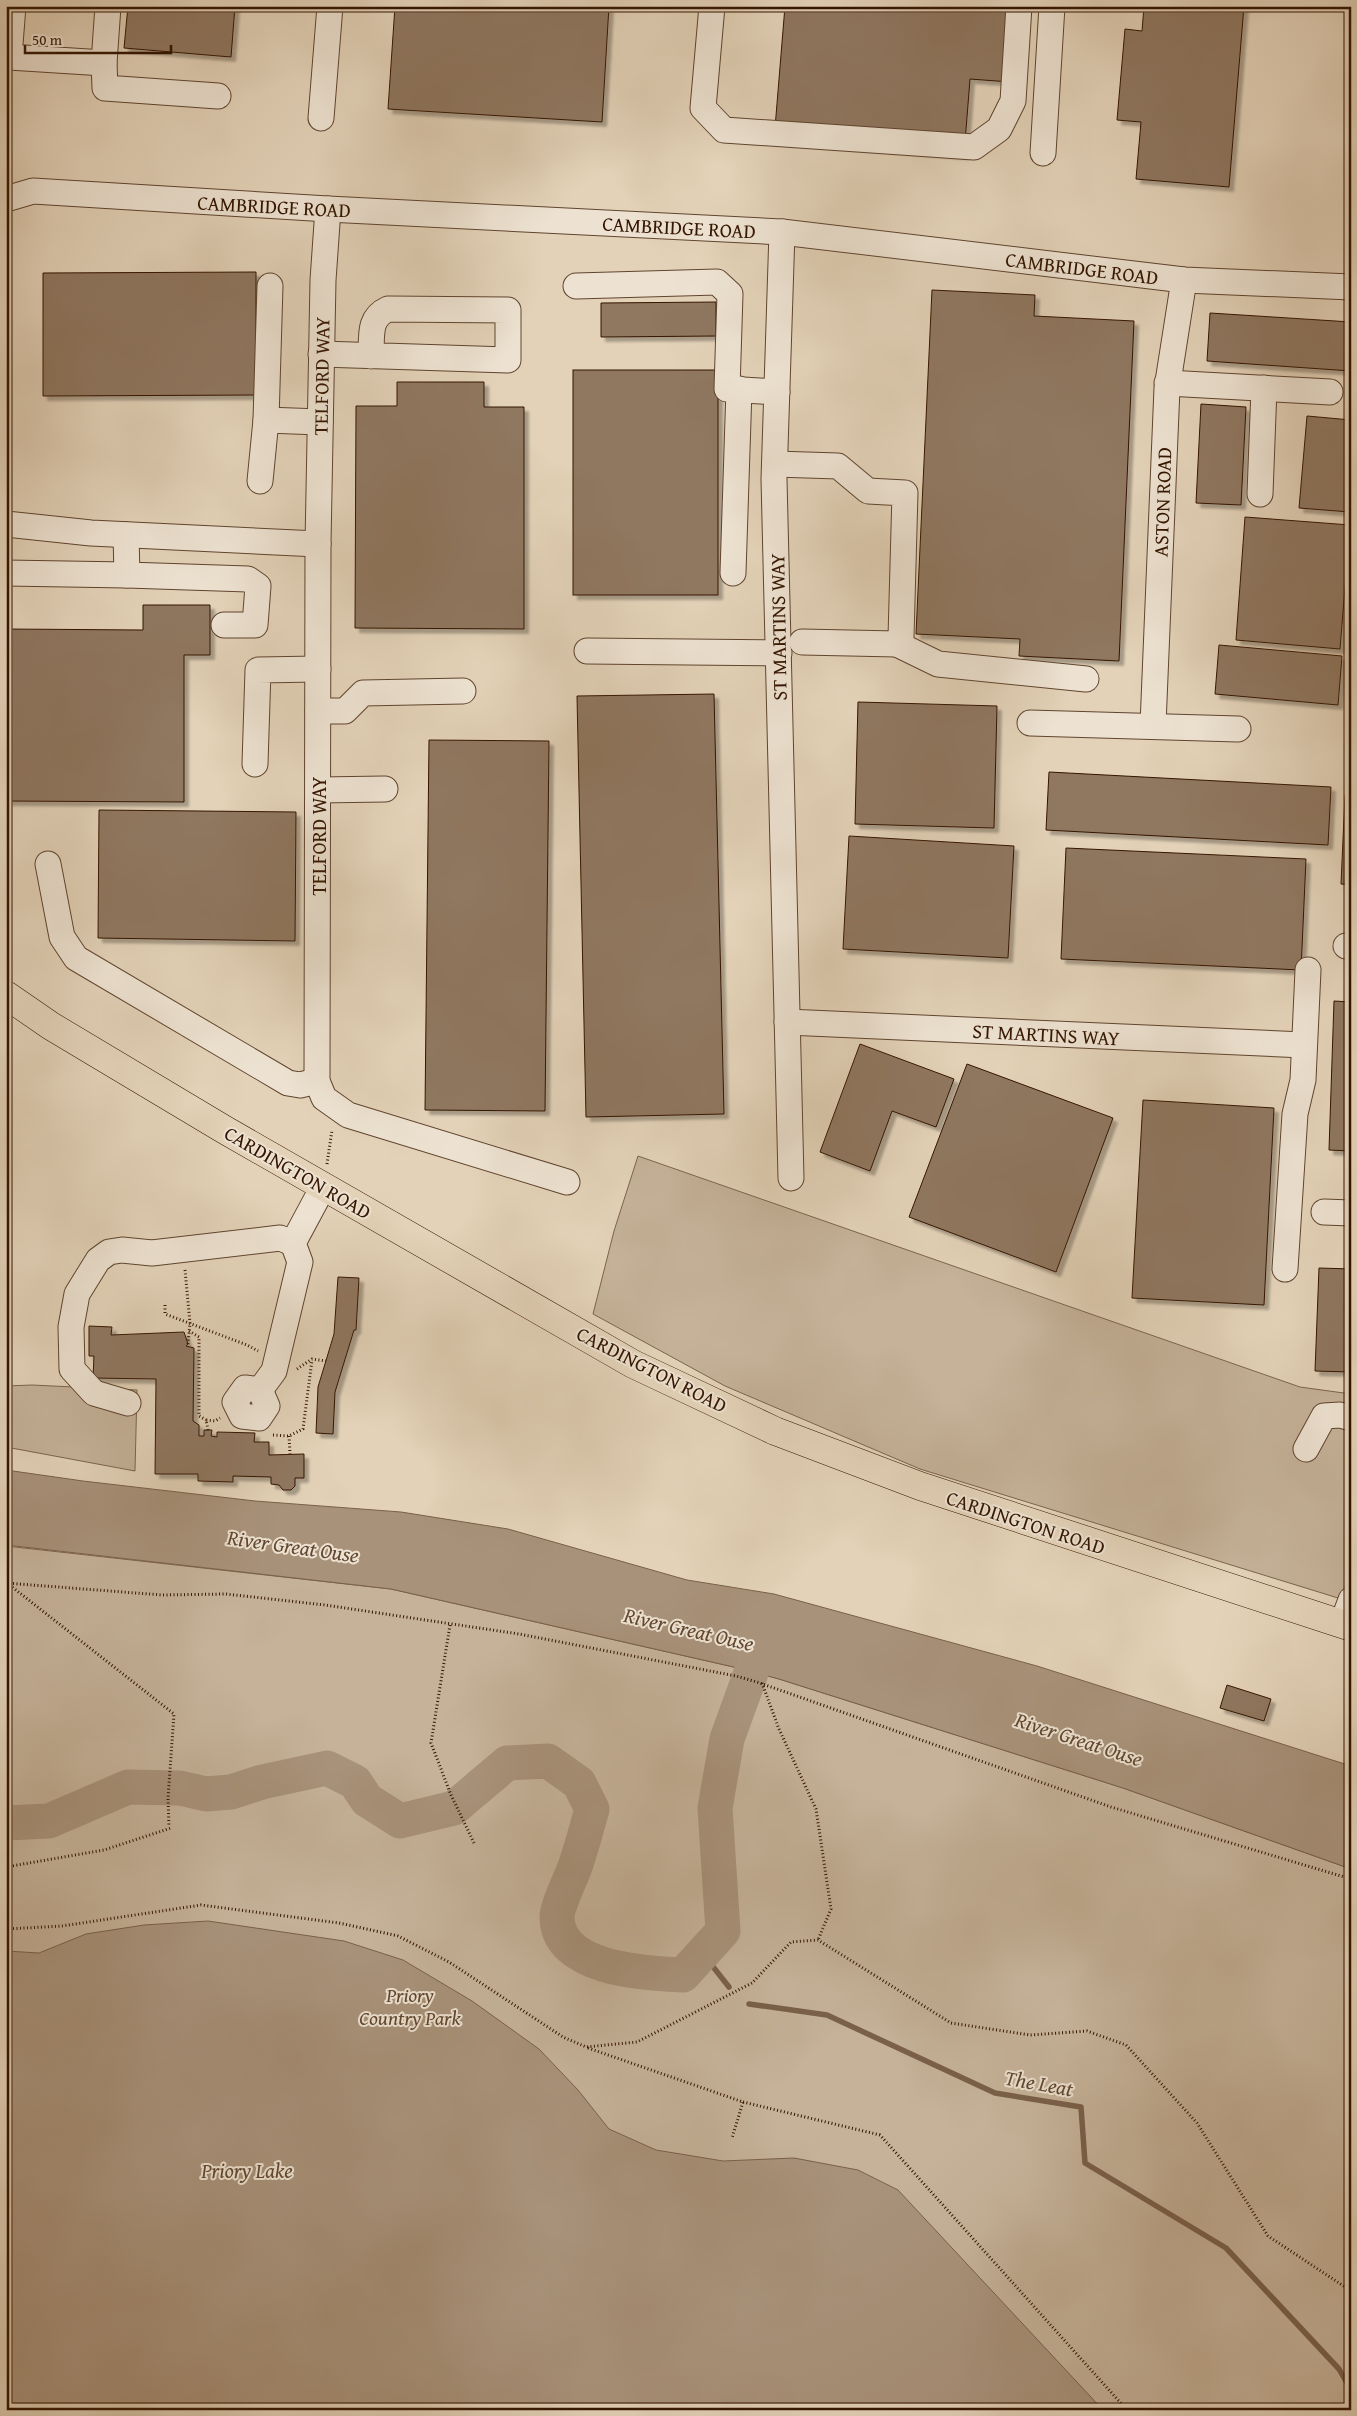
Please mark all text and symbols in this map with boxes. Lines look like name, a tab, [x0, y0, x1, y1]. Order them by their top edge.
scale bar	[25, 22, 171, 54]
text: 50 m	[32, 29, 63, 50]
street label: CAMBRIDGE ROAD	[197, 187, 351, 225]
street label: CAMBRIDGE ROAD	[602, 208, 756, 246]
street label: CAMBRIDGE ROAD	[1004, 244, 1160, 292]
street label: TELFORD WAY	[305, 316, 337, 436]
street label: ASTON ROAD	[1146, 446, 1178, 558]
street label: ST MARTINS WAY	[762, 553, 794, 701]
street label: TELFORD WAY	[304, 777, 333, 895]
street label: ST MARTINS WAY	[972, 1016, 1120, 1052]
street label: CARDINGTON ROAD	[219, 1118, 377, 1226]
street label: CARDINGTON ROAD	[572, 1319, 732, 1419]
street label: CARDINGTON ROAD	[943, 1483, 1109, 1561]
water label: River Great Ouse	[224, 1521, 361, 1571]
water label: River Great Ouse	[620, 1599, 757, 1659]
water label: River Great Ouse	[1010, 1703, 1147, 1774]
park label: Priory Country Park	[359, 1980, 462, 2032]
water label: The Leat	[1002, 2062, 1076, 2104]
water label: Priory Lake	[200, 2155, 293, 2186]

